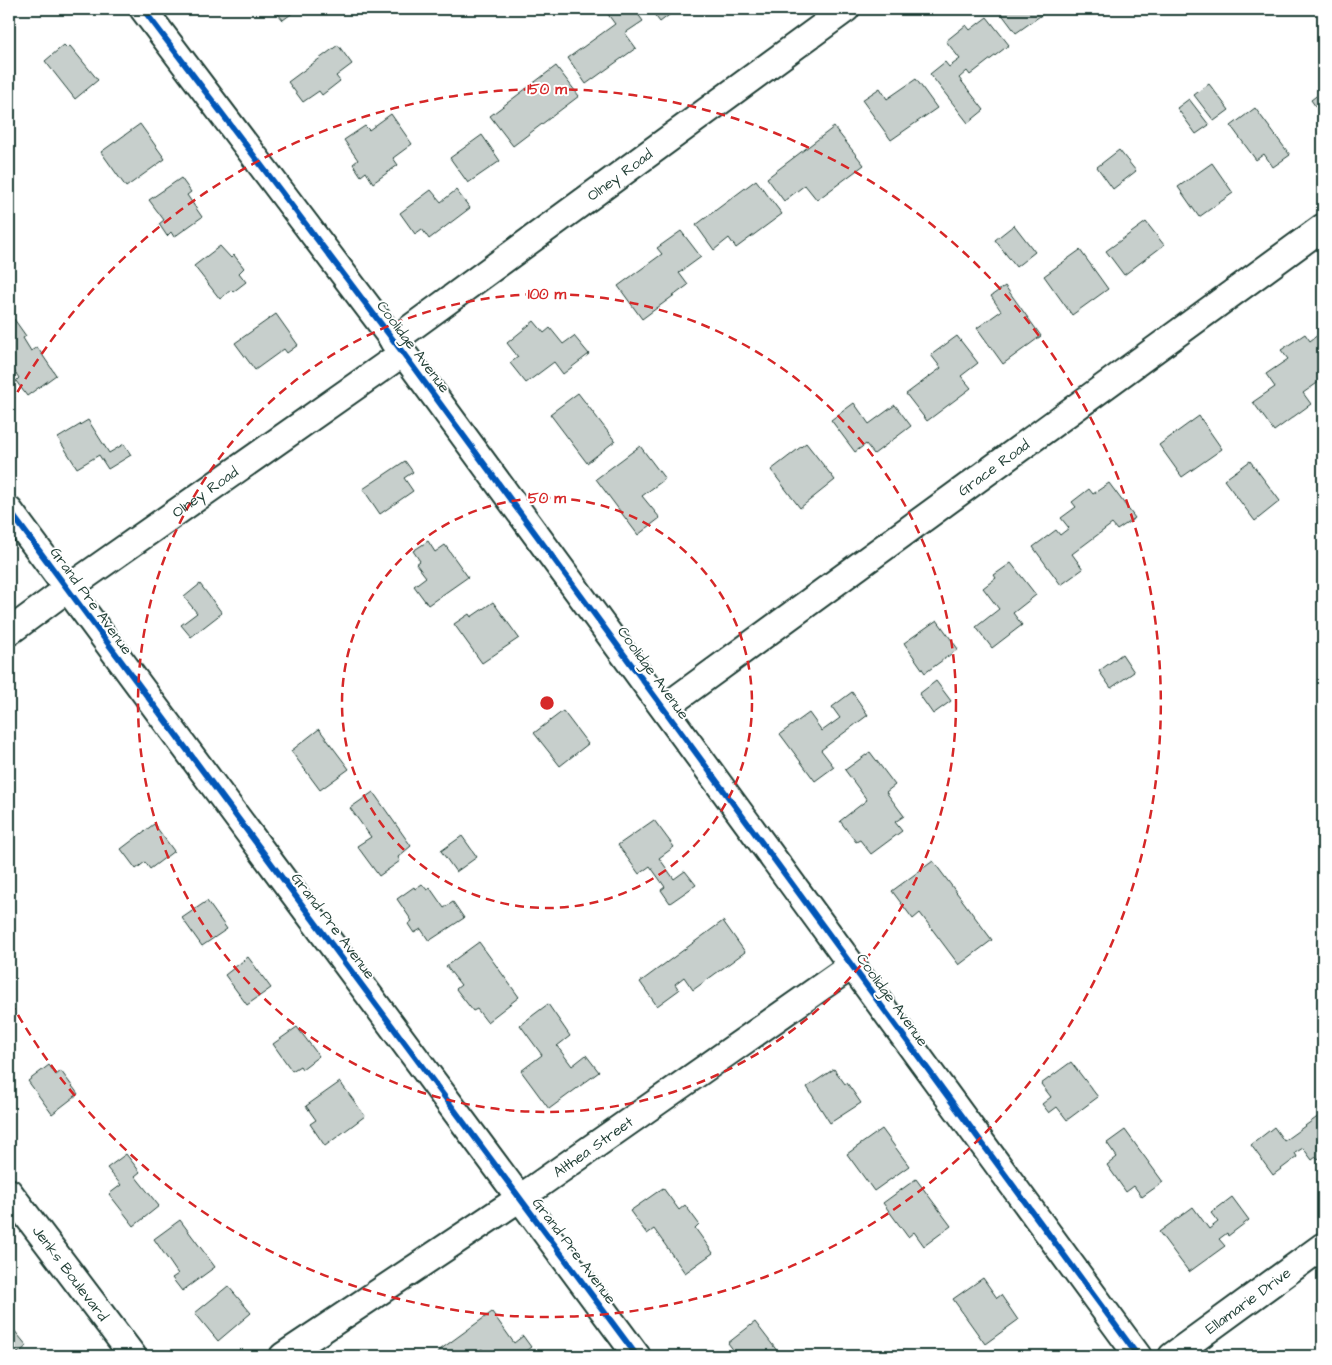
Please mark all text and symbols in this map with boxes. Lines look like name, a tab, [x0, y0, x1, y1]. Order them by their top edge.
text: 150 m	[527, 79, 567, 100]
street label: Olney Road	[582, 144, 657, 206]
text: 100 m	[528, 284, 567, 305]
street label: Coolidge Avenue	[371, 297, 455, 398]
street label: Grace Road	[953, 434, 1034, 501]
street label: Olney Road	[168, 461, 243, 523]
text: 50 m	[528, 488, 566, 509]
street label: Grand Pre Avenue	[45, 543, 137, 659]
street label: Coolidge Avenue	[611, 622, 694, 724]
centre of rings	[538, 694, 556, 712]
street label: Grand Pre Avenue	[286, 868, 380, 984]
street label: Coolidge Avenue	[850, 949, 933, 1051]
street label: Althea Street	[549, 1111, 637, 1182]
street label: Grand Pre Avenue	[527, 1193, 621, 1309]
street label: Jenks Boulevard	[27, 1221, 114, 1326]
street label: Ellamarie Drive	[1201, 1262, 1295, 1339]

